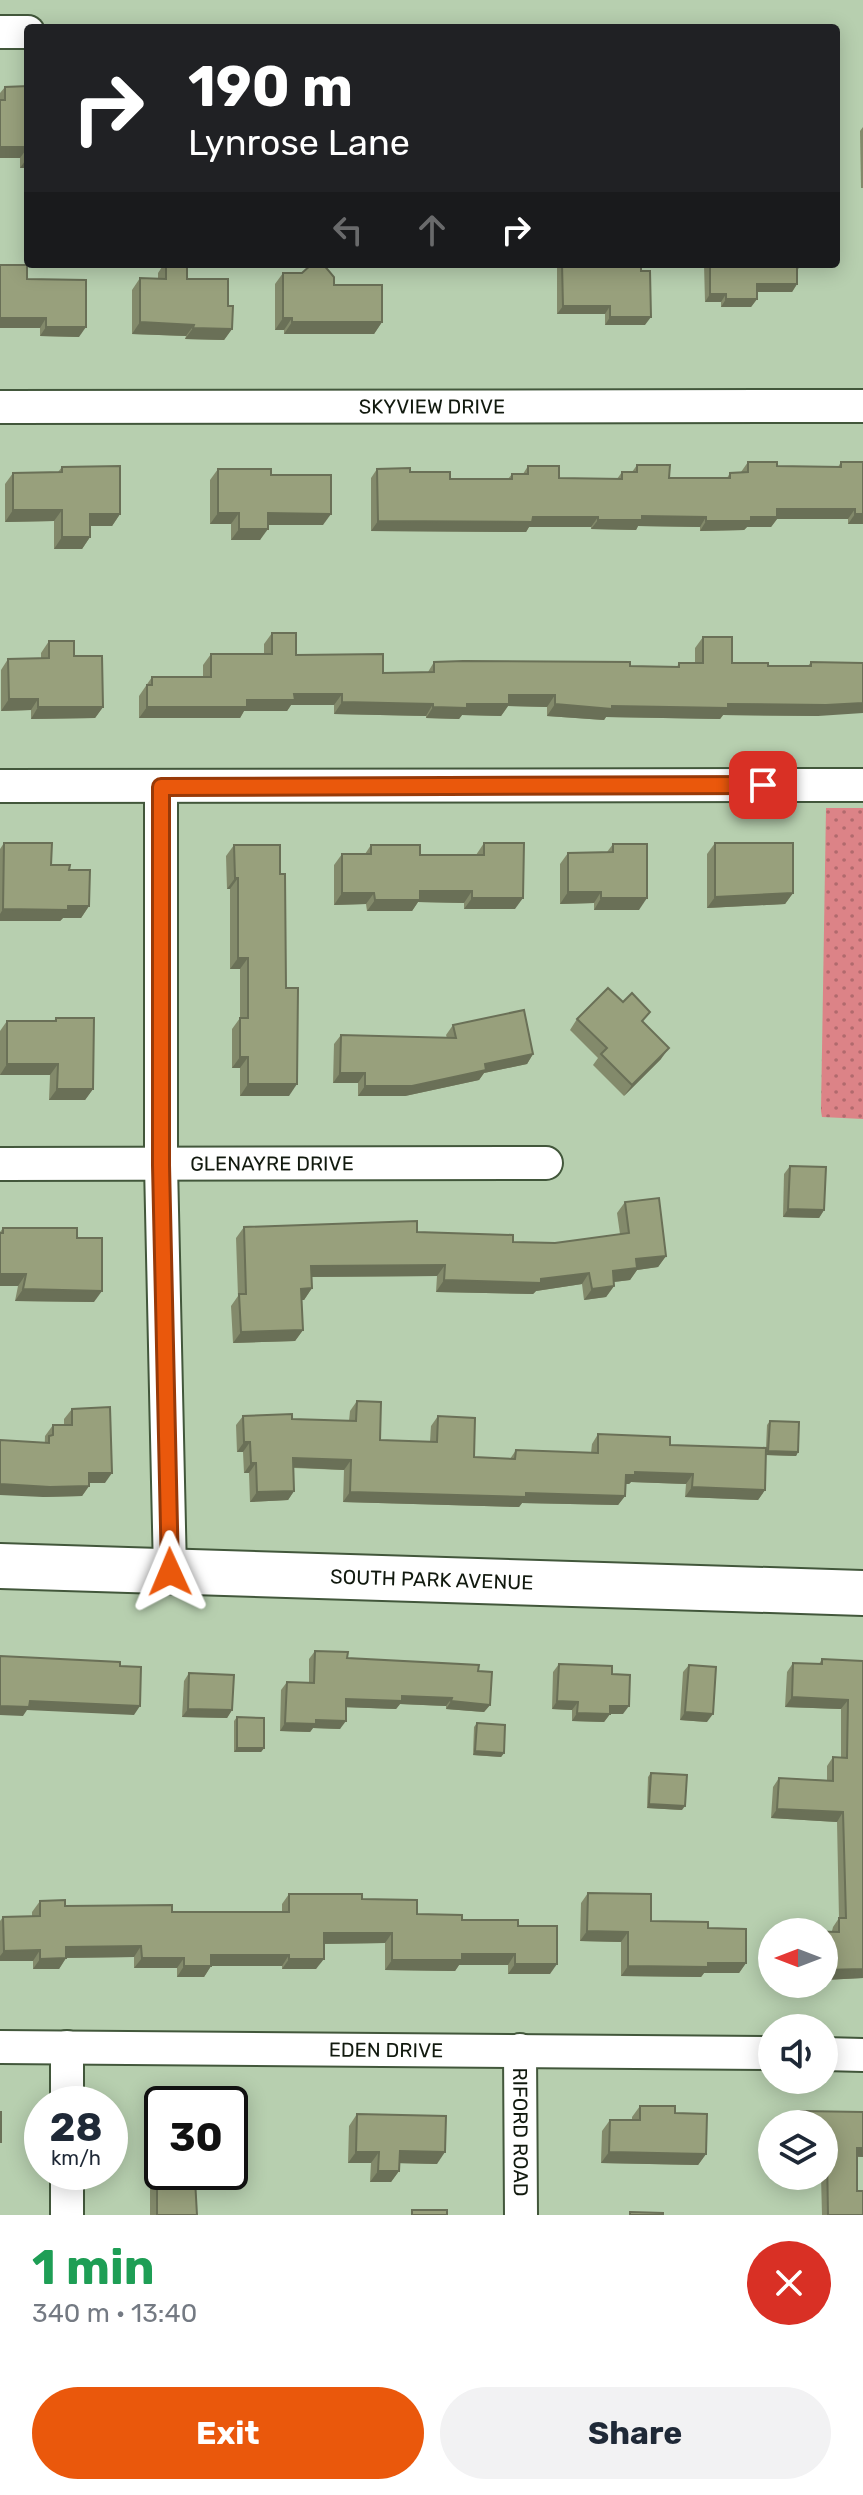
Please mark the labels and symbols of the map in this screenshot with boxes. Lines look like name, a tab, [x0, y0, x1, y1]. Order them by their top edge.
street label: SKYVIEW DRIVE	[359, 394, 505, 419]
pin	[729, 751, 797, 819]
street label: GLENAYRE DRIVE	[190, 1151, 354, 1176]
position arrow	[128, 1530, 212, 1614]
street label: SOUTH PARK AVENUE	[330, 1564, 534, 1595]
north arrow	[758, 1918, 838, 1998]
street label: EDEN DRIVE	[329, 2038, 443, 2062]
street label: RIFORD ROAD	[508, 2067, 533, 2197]
speed limit sign: 30	[144, 2086, 248, 2190]

